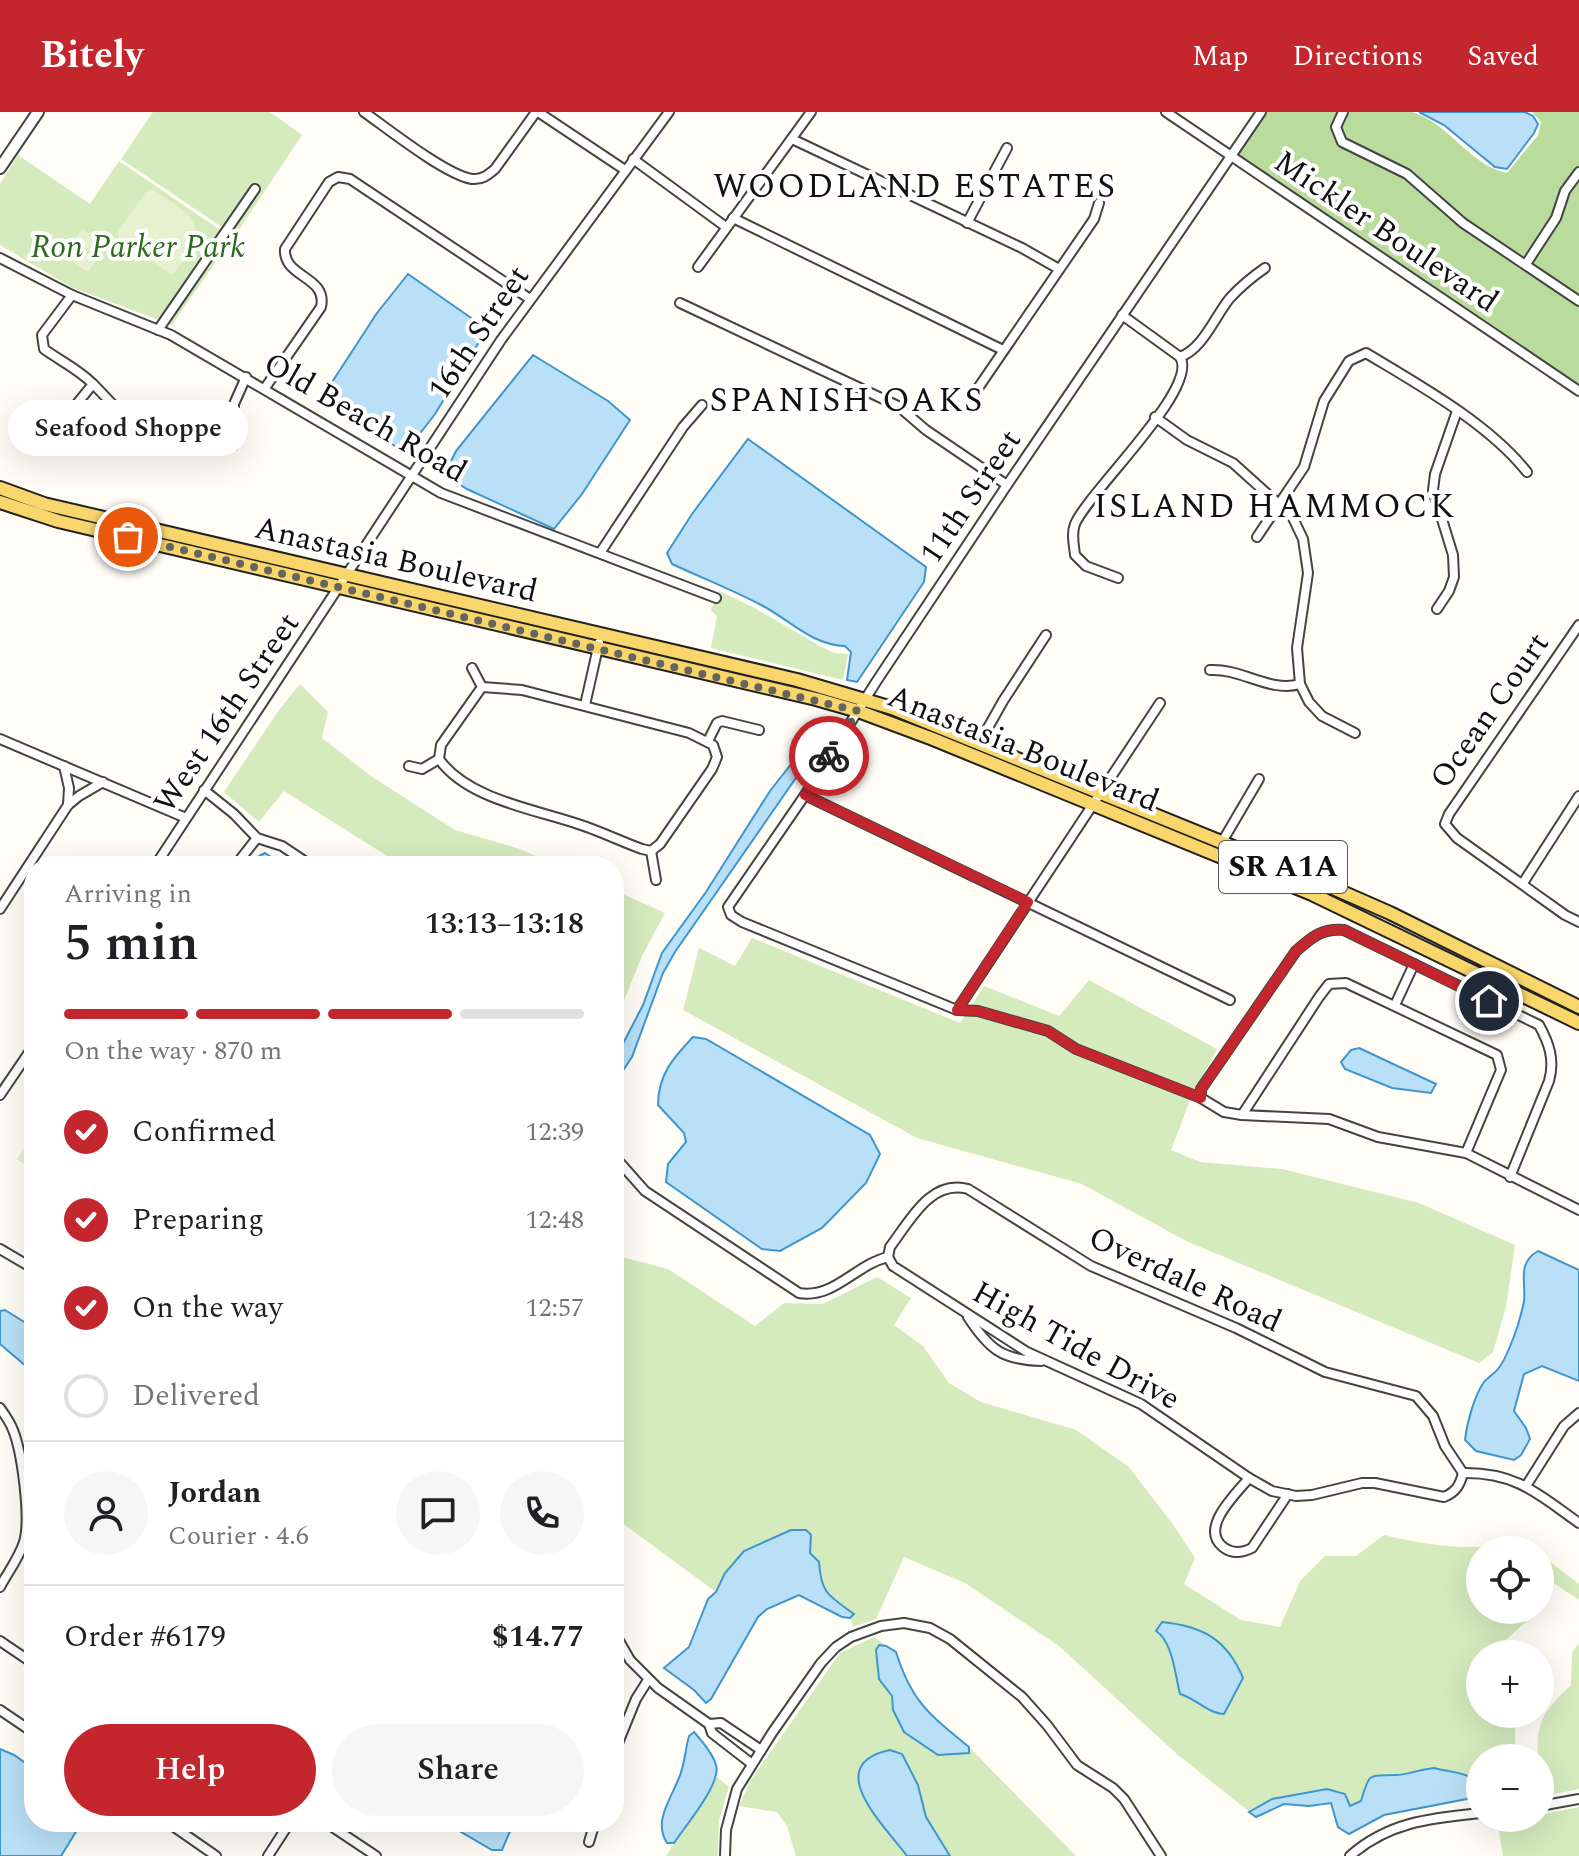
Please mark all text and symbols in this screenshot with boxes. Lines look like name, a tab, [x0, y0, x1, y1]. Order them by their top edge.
text: Bitely	[40, 27, 143, 85]
text: Map	[1192, 35, 1249, 78]
text: Directions	[1293, 35, 1423, 78]
text: Saved	[1467, 35, 1539, 78]
street label: Mickler Boulevard	[1264, 138, 1508, 326]
district label: WOODLAND ESTATES	[713, 161, 1117, 213]
park label: Ron Parker Park	[31, 223, 245, 272]
street label: 16th Street	[416, 255, 542, 411]
street label: Old Beach Road	[254, 340, 476, 496]
district label: SPANISH OAKS	[710, 375, 984, 427]
callout: Seafood Shoppe	[8, 401, 248, 457]
text: Seafood Shoppe	[34, 408, 222, 448]
street label: 11th Street	[908, 419, 1034, 575]
district label: ISLAND HAMMOCK	[1094, 481, 1456, 533]
pin	[94, 503, 162, 571]
street label: Anastasia Boulevard	[250, 504, 542, 616]
icon: bag	[106, 515, 150, 559]
street label: West 16th Street	[142, 603, 312, 823]
street label: Ocean Court	[1418, 623, 1562, 799]
street label: Anastasia Boulevard	[880, 672, 1166, 826]
courier	[789, 716, 869, 796]
icon: bike	[807, 734, 851, 778]
road number: SR A1A	[1219, 841, 1347, 893]
text: Arriving in	[64, 874, 192, 914]
text: 13:13–13:18	[425, 901, 584, 947]
text: 5 min	[64, 904, 199, 983]
pin	[1455, 967, 1523, 1035]
icon: home	[1467, 979, 1511, 1023]
text: On the way · 870 m	[64, 1031, 282, 1071]
text: Confirmed	[132, 1109, 276, 1155]
icon: check	[64, 1110, 108, 1154]
text: 12:39	[525, 1112, 584, 1152]
text: Preparing	[132, 1197, 264, 1243]
icon: check	[64, 1198, 108, 1242]
text: 12:48	[525, 1200, 584, 1240]
street label: Overdale Road	[1080, 1214, 1290, 1346]
street label: High Tide Drive	[963, 1269, 1189, 1423]
text: On the way	[132, 1285, 283, 1331]
icon: check	[64, 1286, 108, 1330]
text: 12:57	[525, 1288, 584, 1328]
text: Delivered	[132, 1373, 260, 1419]
text: Jordan	[168, 1470, 261, 1516]
button: person	[64, 1471, 148, 1555]
button: chat	[396, 1471, 480, 1555]
button: phone	[500, 1471, 584, 1555]
text: Courier · 4.6	[168, 1516, 309, 1556]
map controls	[1466, 1536, 1554, 1832]
button: locate	[1466, 1536, 1554, 1624]
text: Order #6179	[64, 1614, 226, 1660]
text: $14.77	[492, 1614, 584, 1660]
button: +	[1466, 1640, 1554, 1728]
button: Help	[64, 1724, 316, 1816]
button: Share	[332, 1724, 584, 1816]
button: −	[1466, 1744, 1554, 1832]

